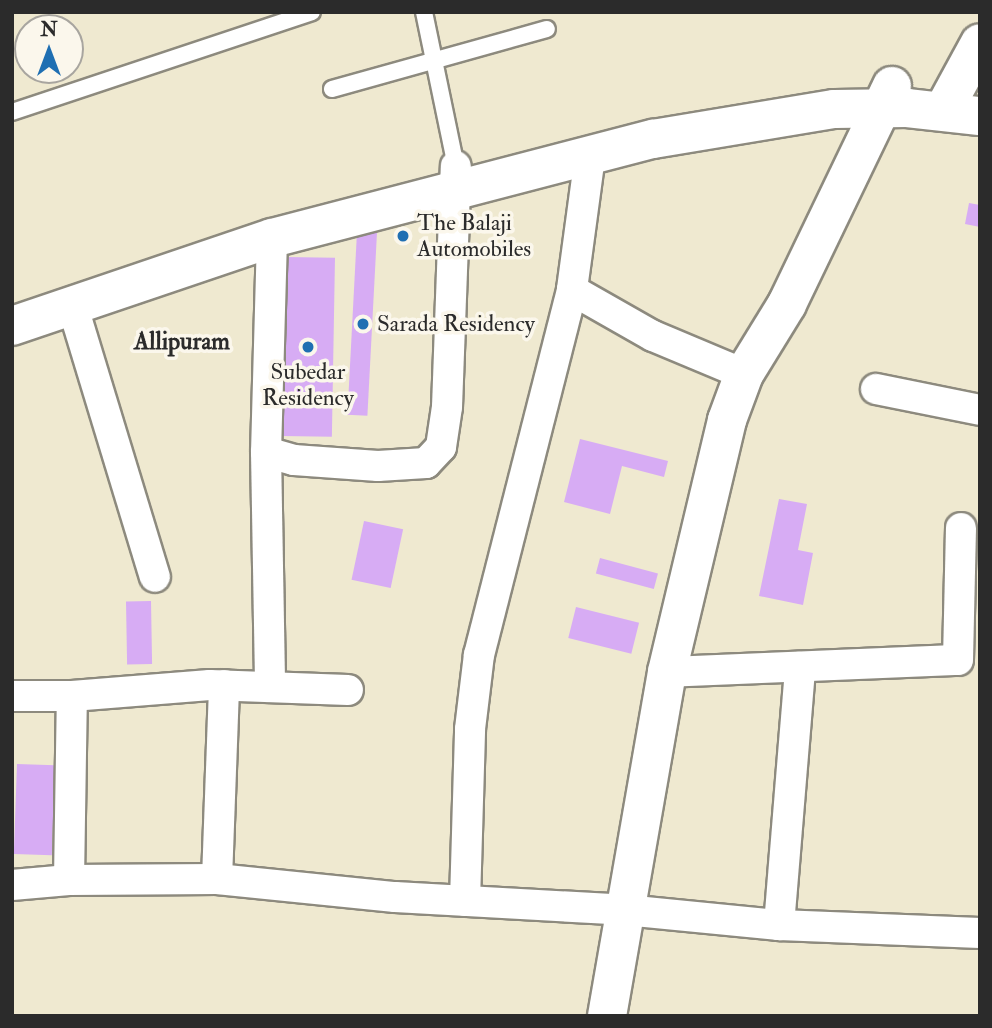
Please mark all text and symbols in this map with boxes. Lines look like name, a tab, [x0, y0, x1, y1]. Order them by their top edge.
north arrow	[14, 14, 84, 84]
text: N	[40, 18, 58, 42]
place label: The Balaji Automobiles	[417, 209, 531, 263]
marker: The Balaji Automobiles	[395, 228, 411, 244]
place label: Sarada Residency	[377, 310, 535, 338]
marker: Sarada Residency	[355, 316, 371, 332]
district label: Allipuram	[134, 328, 230, 356]
marker: Subedar Residency	[300, 339, 316, 355]
place label: Subedar Residency	[262, 358, 354, 412]

